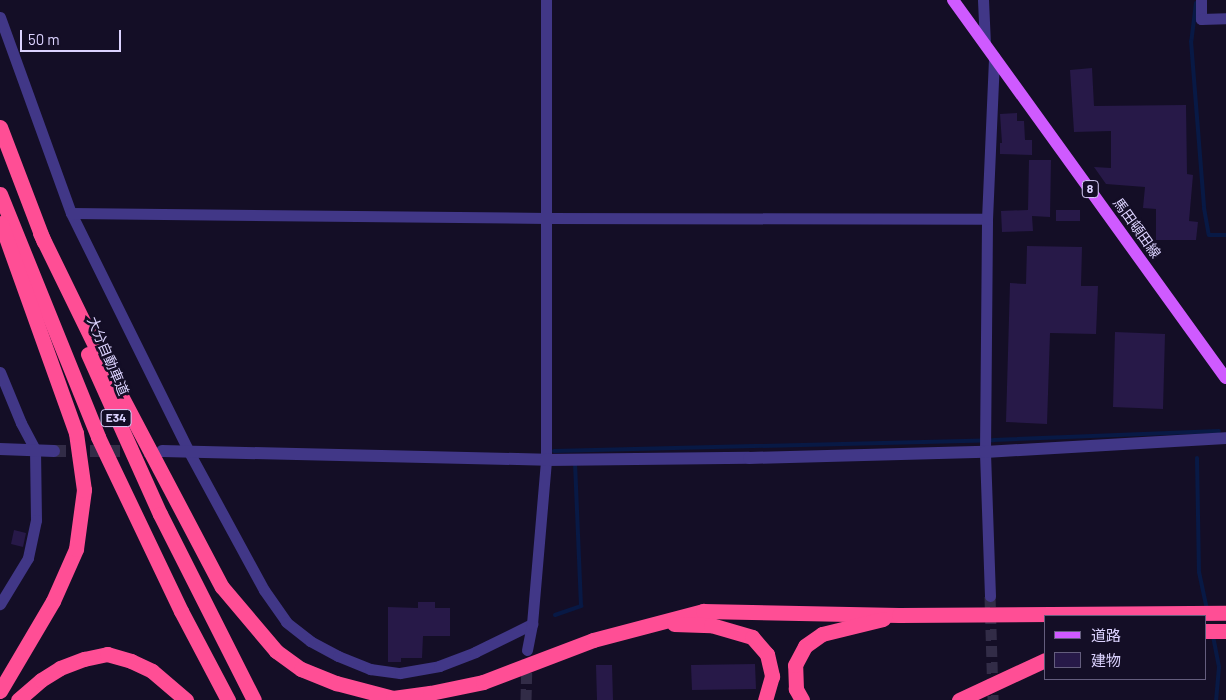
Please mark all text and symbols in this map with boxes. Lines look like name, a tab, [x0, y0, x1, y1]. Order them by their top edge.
scale bar	[22, 20, 124, 52]
text: 50 m	[28, 30, 60, 48]
road number: 8	[1081, 180, 1099, 198]
street label: 馬田頓田線	[1110, 195, 1164, 261]
street label: 大分自動車道	[84, 314, 132, 398]
road number: E34	[100, 408, 132, 428]
legend	[1044, 615, 1206, 680]
text: 道路	[1091, 626, 1121, 644]
text: 建物	[1091, 651, 1121, 669]

